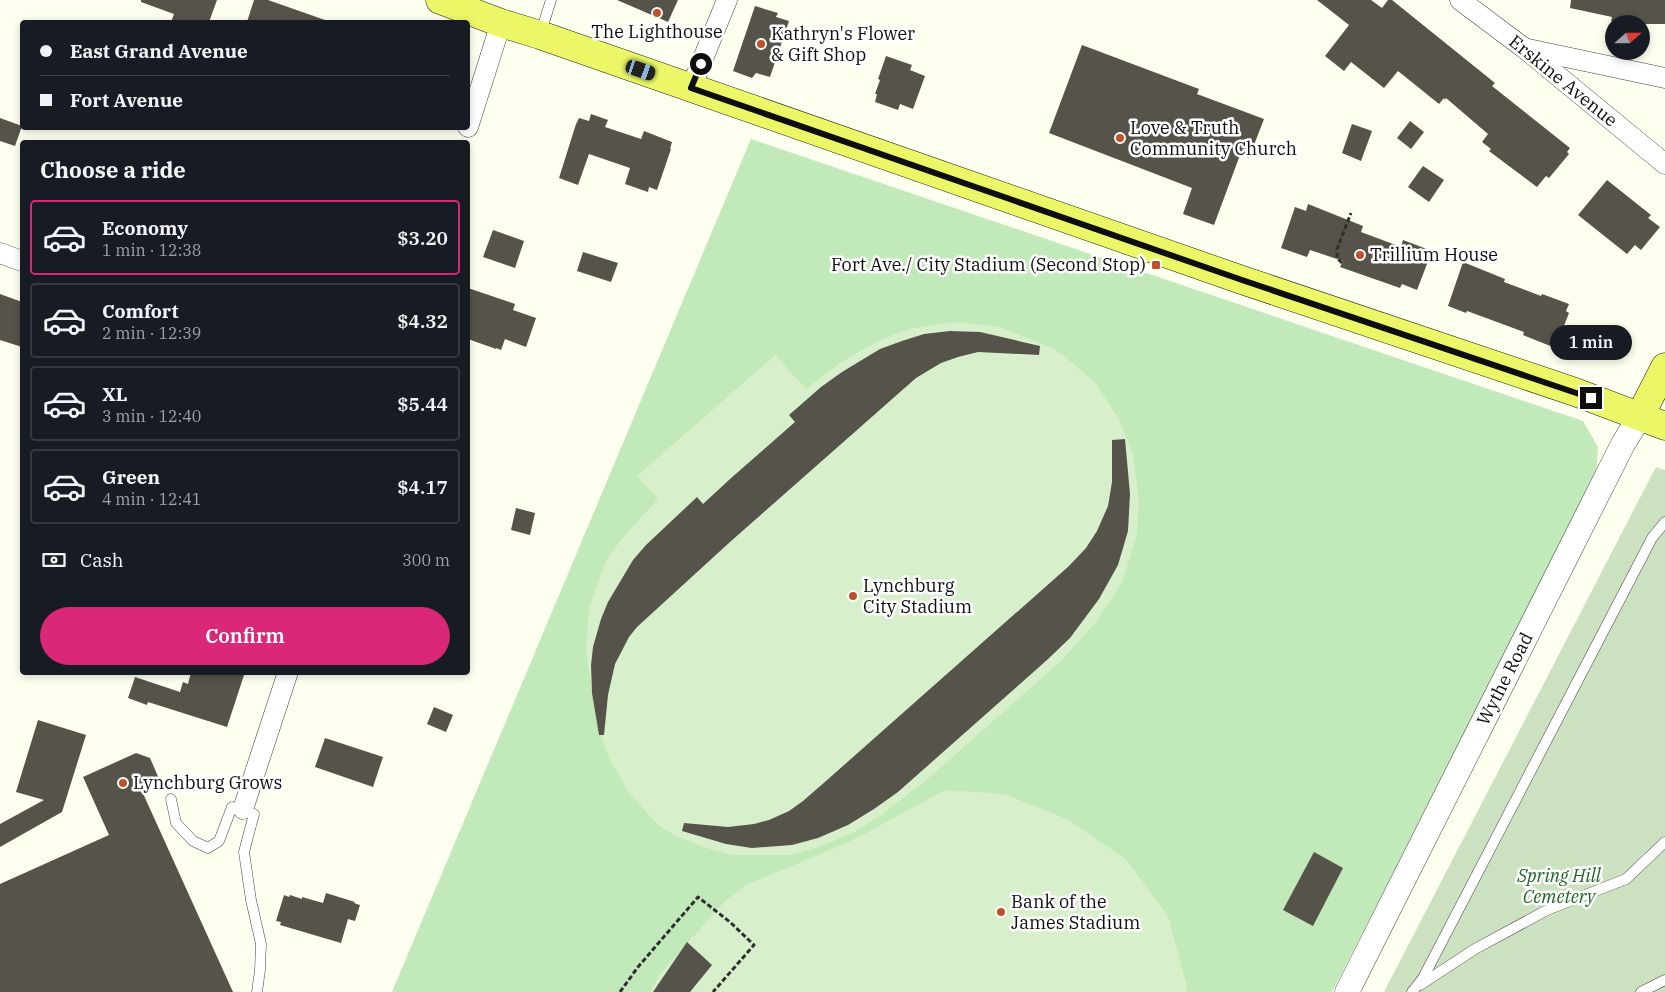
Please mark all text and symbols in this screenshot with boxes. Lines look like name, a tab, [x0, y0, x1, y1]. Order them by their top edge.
marker: The Lighthouse	[651, 7, 663, 19]
north arrow	[1605, 15, 1650, 60]
map controls	[1605, 15, 1650, 60]
place label: The Lighthouse	[591, 20, 723, 43]
place label: Kathryn's Flower & Gift Shop	[771, 22, 915, 66]
street label: Erskine Avenue	[1504, 30, 1622, 131]
marker: Kathryn's Flower & Gift Shop	[755, 38, 767, 50]
text: East Grand Avenue	[70, 39, 248, 63]
route start	[690, 53, 712, 75]
car	[624, 58, 657, 82]
text: Fort Avenue	[70, 88, 183, 112]
place label: Love & Truth Community Church	[1130, 116, 1297, 160]
marker: Love & Truth Community Church	[1114, 132, 1126, 144]
text: Choose a ride	[40, 155, 186, 184]
icon: car	[42, 215, 87, 260]
text: Economy	[102, 216, 188, 240]
text: $3.20	[397, 226, 448, 250]
text: 1 min · 12:38	[102, 240, 201, 260]
place label: Trillium House	[1370, 243, 1498, 266]
marker: Trillium House	[1354, 249, 1366, 261]
place label: Fort Ave./ City Stadium (Second Stop)	[831, 253, 1146, 276]
marker: Fort Ave./ City Stadium (Second Stop)	[1150, 259, 1162, 271]
icon: car	[42, 298, 87, 343]
text: Comfort	[102, 299, 179, 323]
text: $4.32	[397, 309, 448, 333]
text: 2 min · 12:39	[102, 323, 201, 343]
callout: 1 min	[1550, 326, 1632, 360]
text: 1 min	[1569, 332, 1613, 352]
icon: car	[42, 381, 87, 426]
text: XL	[102, 382, 128, 406]
route end	[1580, 387, 1602, 409]
text: $5.44	[397, 392, 448, 416]
text: 3 min · 12:40	[102, 406, 201, 426]
icon: car	[42, 464, 87, 509]
text: Green	[102, 465, 160, 489]
text: $4.17	[397, 475, 448, 499]
text: 4 min · 12:41	[102, 489, 201, 509]
icon: cash	[40, 546, 68, 574]
text: Cash	[80, 548, 124, 572]
text: 300 m	[402, 550, 450, 570]
place label: Lynchburg City Stadium	[863, 574, 972, 618]
marker: Lynchburg City Stadium	[847, 590, 859, 602]
button: Confirm	[40, 607, 450, 665]
street label: Wythe Road	[1471, 628, 1538, 729]
place label: Lynchburg Grows	[133, 771, 282, 794]
marker: Lynchburg Grows	[117, 777, 129, 789]
park label: Spring Hill Cemetery	[1516, 864, 1602, 908]
place label: Bank of the James Stadium	[1011, 890, 1140, 934]
marker: Bank of the James Stadium	[995, 906, 1007, 918]

